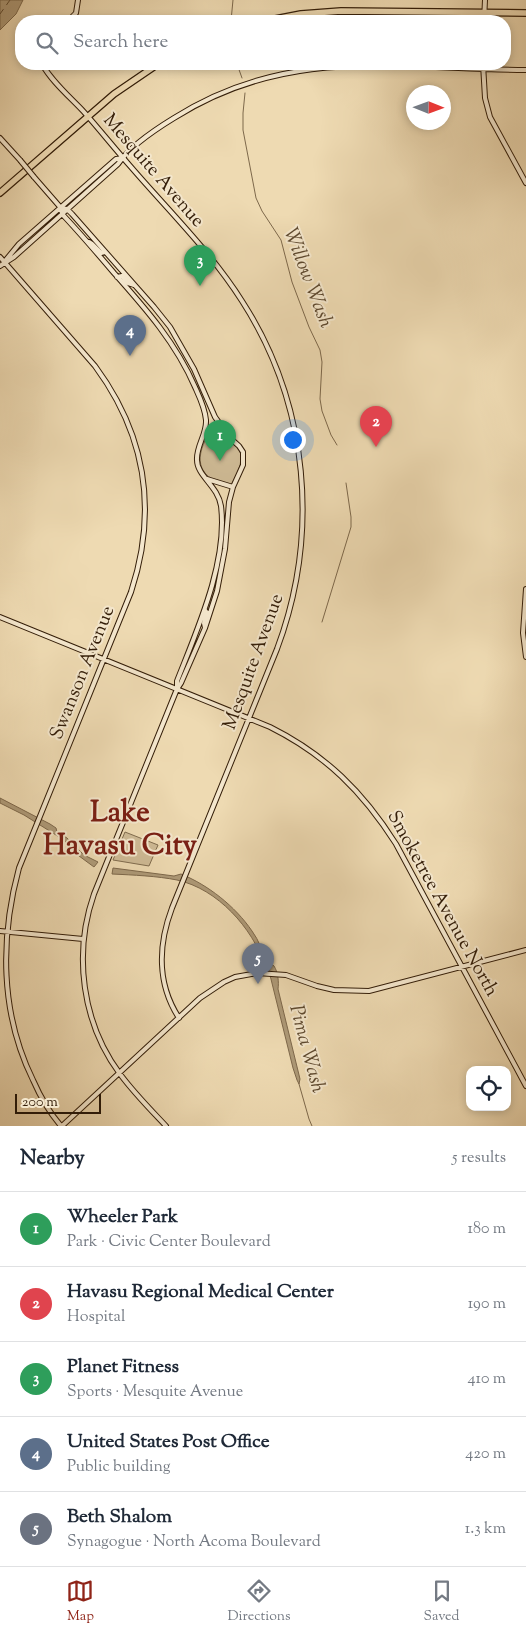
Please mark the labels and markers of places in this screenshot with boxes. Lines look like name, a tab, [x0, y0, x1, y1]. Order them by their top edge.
pin: 3	[184, 245, 216, 286]
pin: 4	[114, 315, 146, 356]
pin: 2	[360, 406, 392, 447]
pin: 1	[204, 420, 236, 461]
pin: 5	[242, 943, 274, 984]

